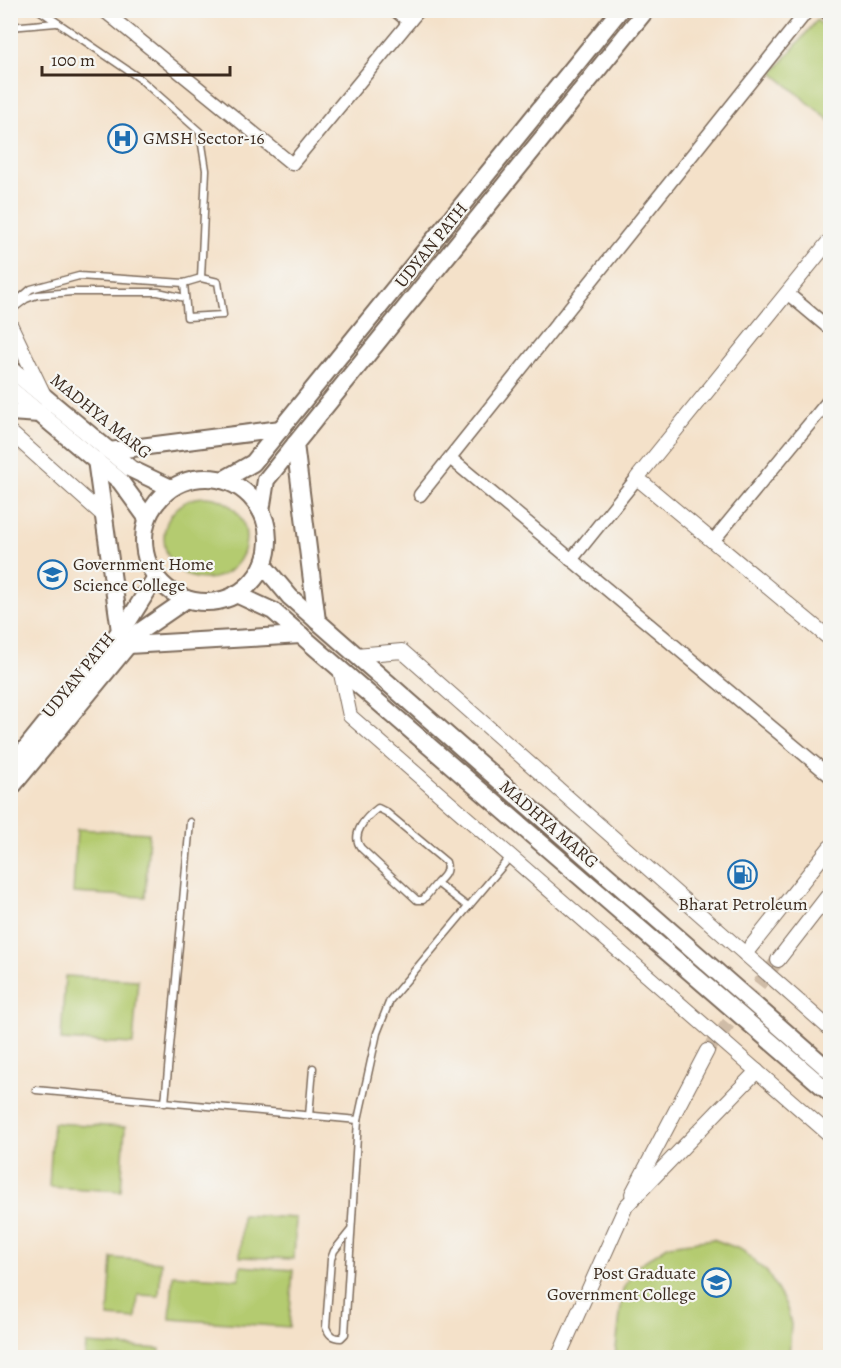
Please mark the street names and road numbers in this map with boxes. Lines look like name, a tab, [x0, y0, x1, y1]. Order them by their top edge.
street label: UDYAN PATH	[389, 197, 473, 293]
street label: MADHYA MARG	[45, 368, 157, 464]
street label: UDYAN PATH	[36, 627, 120, 723]
street label: MADHYA MARG	[494, 774, 604, 874]

